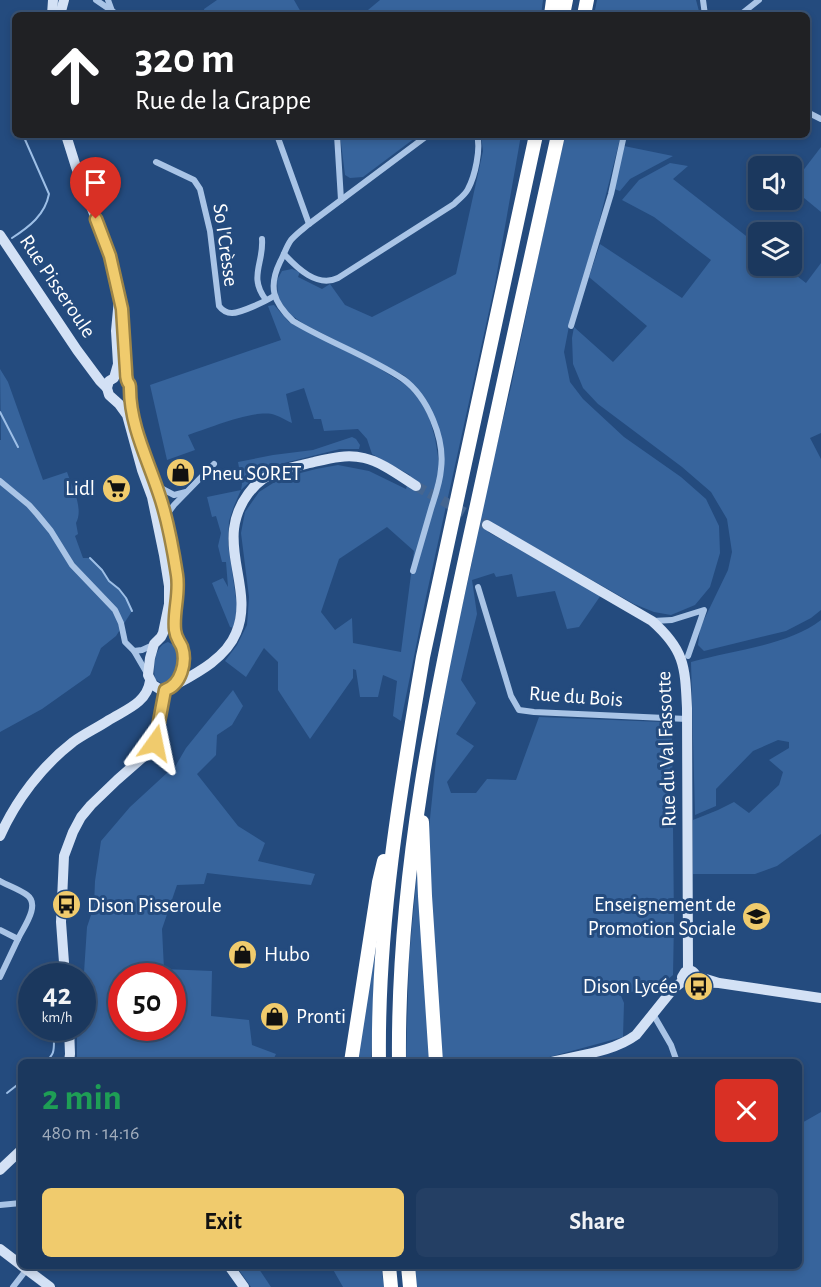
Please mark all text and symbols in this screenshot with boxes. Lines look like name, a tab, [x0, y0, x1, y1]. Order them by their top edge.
icon: ahead	[36, 36, 114, 114]
text: 320 m	[135, 38, 235, 80]
text: Rue de la Grappe	[135, 87, 311, 114]
map controls	[748, 156, 802, 276]
button: sound	[748, 156, 802, 210]
pin	[70, 157, 121, 219]
icon: arrive	[79, 166, 112, 199]
street label: So l'Crèsse	[209, 202, 242, 288]
button: layers	[748, 222, 802, 276]
street label: Rue Pisseroule	[16, 231, 100, 341]
shop icon: Pneu SORET	[164, 457, 196, 489]
place label: Pneu SORET	[201, 463, 302, 484]
supermarket icon: Lidl	[100, 472, 132, 504]
place label: Lidl	[65, 478, 95, 499]
street label: Rue du Val Fassotte	[653, 671, 680, 827]
street label: Rue du Bois	[528, 683, 624, 710]
position arrow	[123, 711, 187, 775]
bus stop icon: Dison Pisseroule	[50, 889, 82, 921]
place label: Enseignement de Promotion Sociale	[588, 894, 736, 939]
place label: Dison Pisseroule	[87, 895, 222, 916]
school or university icon: Enseignement de Promotion Sociale	[741, 900, 773, 932]
shop icon: Hubo	[227, 938, 259, 970]
place label: Hubo	[264, 944, 310, 965]
speed limit sign: 50	[108, 963, 186, 1041]
bus stop icon: Dison Lycée	[683, 970, 715, 1002]
place label: Dison Lycée	[583, 976, 678, 997]
text: 42	[42, 980, 72, 1010]
shop icon: Pronti	[259, 1000, 291, 1032]
place label: Pronti	[296, 1006, 346, 1027]
text: km/h	[42, 1010, 72, 1025]
button: close	[715, 1079, 778, 1142]
text: 2 min	[42, 1080, 122, 1116]
text: 480 m · 14:16	[42, 1123, 140, 1143]
button: Exit	[42, 1188, 404, 1257]
button: Share	[416, 1188, 778, 1257]

